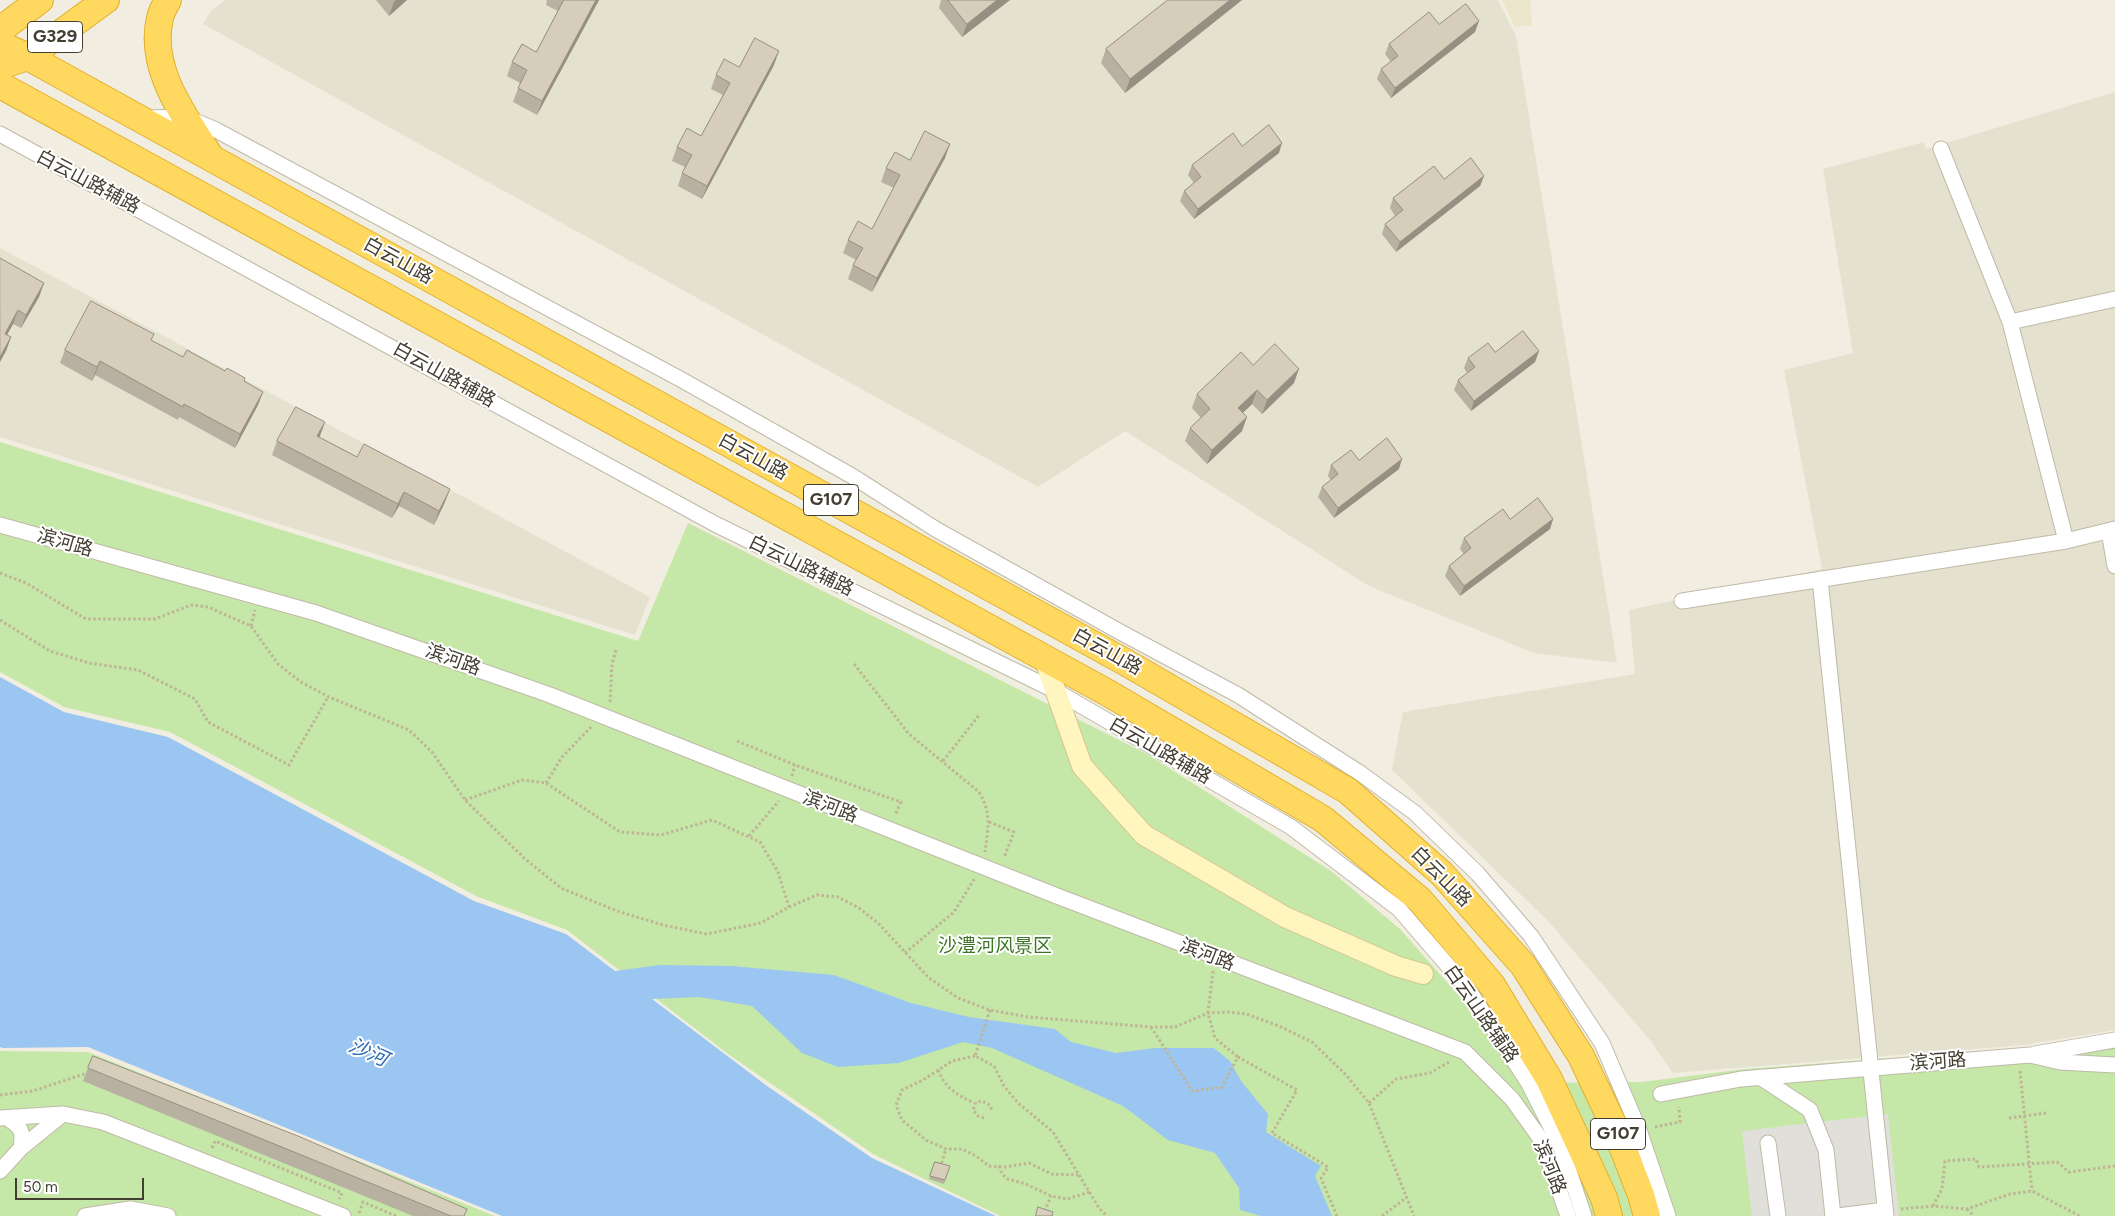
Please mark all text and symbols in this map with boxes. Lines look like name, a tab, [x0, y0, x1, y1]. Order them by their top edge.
road number: G329	[28, 22, 82, 52]
street label: 白云山路辅路	[32, 145, 144, 219]
street label: 白云山路	[359, 233, 437, 289]
street label: 白云山路辅路	[389, 337, 499, 413]
street label: 白云山路	[714, 429, 792, 485]
road number: G107	[804, 484, 858, 516]
street label: 滨河路	[34, 524, 96, 562]
street label: 白云山路辅路	[745, 531, 857, 601]
street label: 白云山路	[1068, 624, 1146, 680]
street label: 滨河路	[422, 640, 484, 680]
street label: 白云山路辅路	[1105, 713, 1215, 789]
street label: 滨河路	[799, 786, 861, 828]
street label: 白云山路	[1406, 842, 1476, 912]
street label: 滨河路	[1176, 934, 1238, 976]
park label: 沙澧河风景区	[938, 935, 1052, 957]
street label: 白云山路辅路	[1439, 961, 1523, 1067]
water label: 沙河	[345, 1034, 391, 1072]
street label: 滨河路	[1909, 1049, 1967, 1075]
road number: G107	[1590, 1118, 1646, 1150]
street label: 滨河路	[1528, 1136, 1570, 1198]
scale bar	[18, 1168, 146, 1200]
text: 50 m	[23, 1178, 58, 1196]

